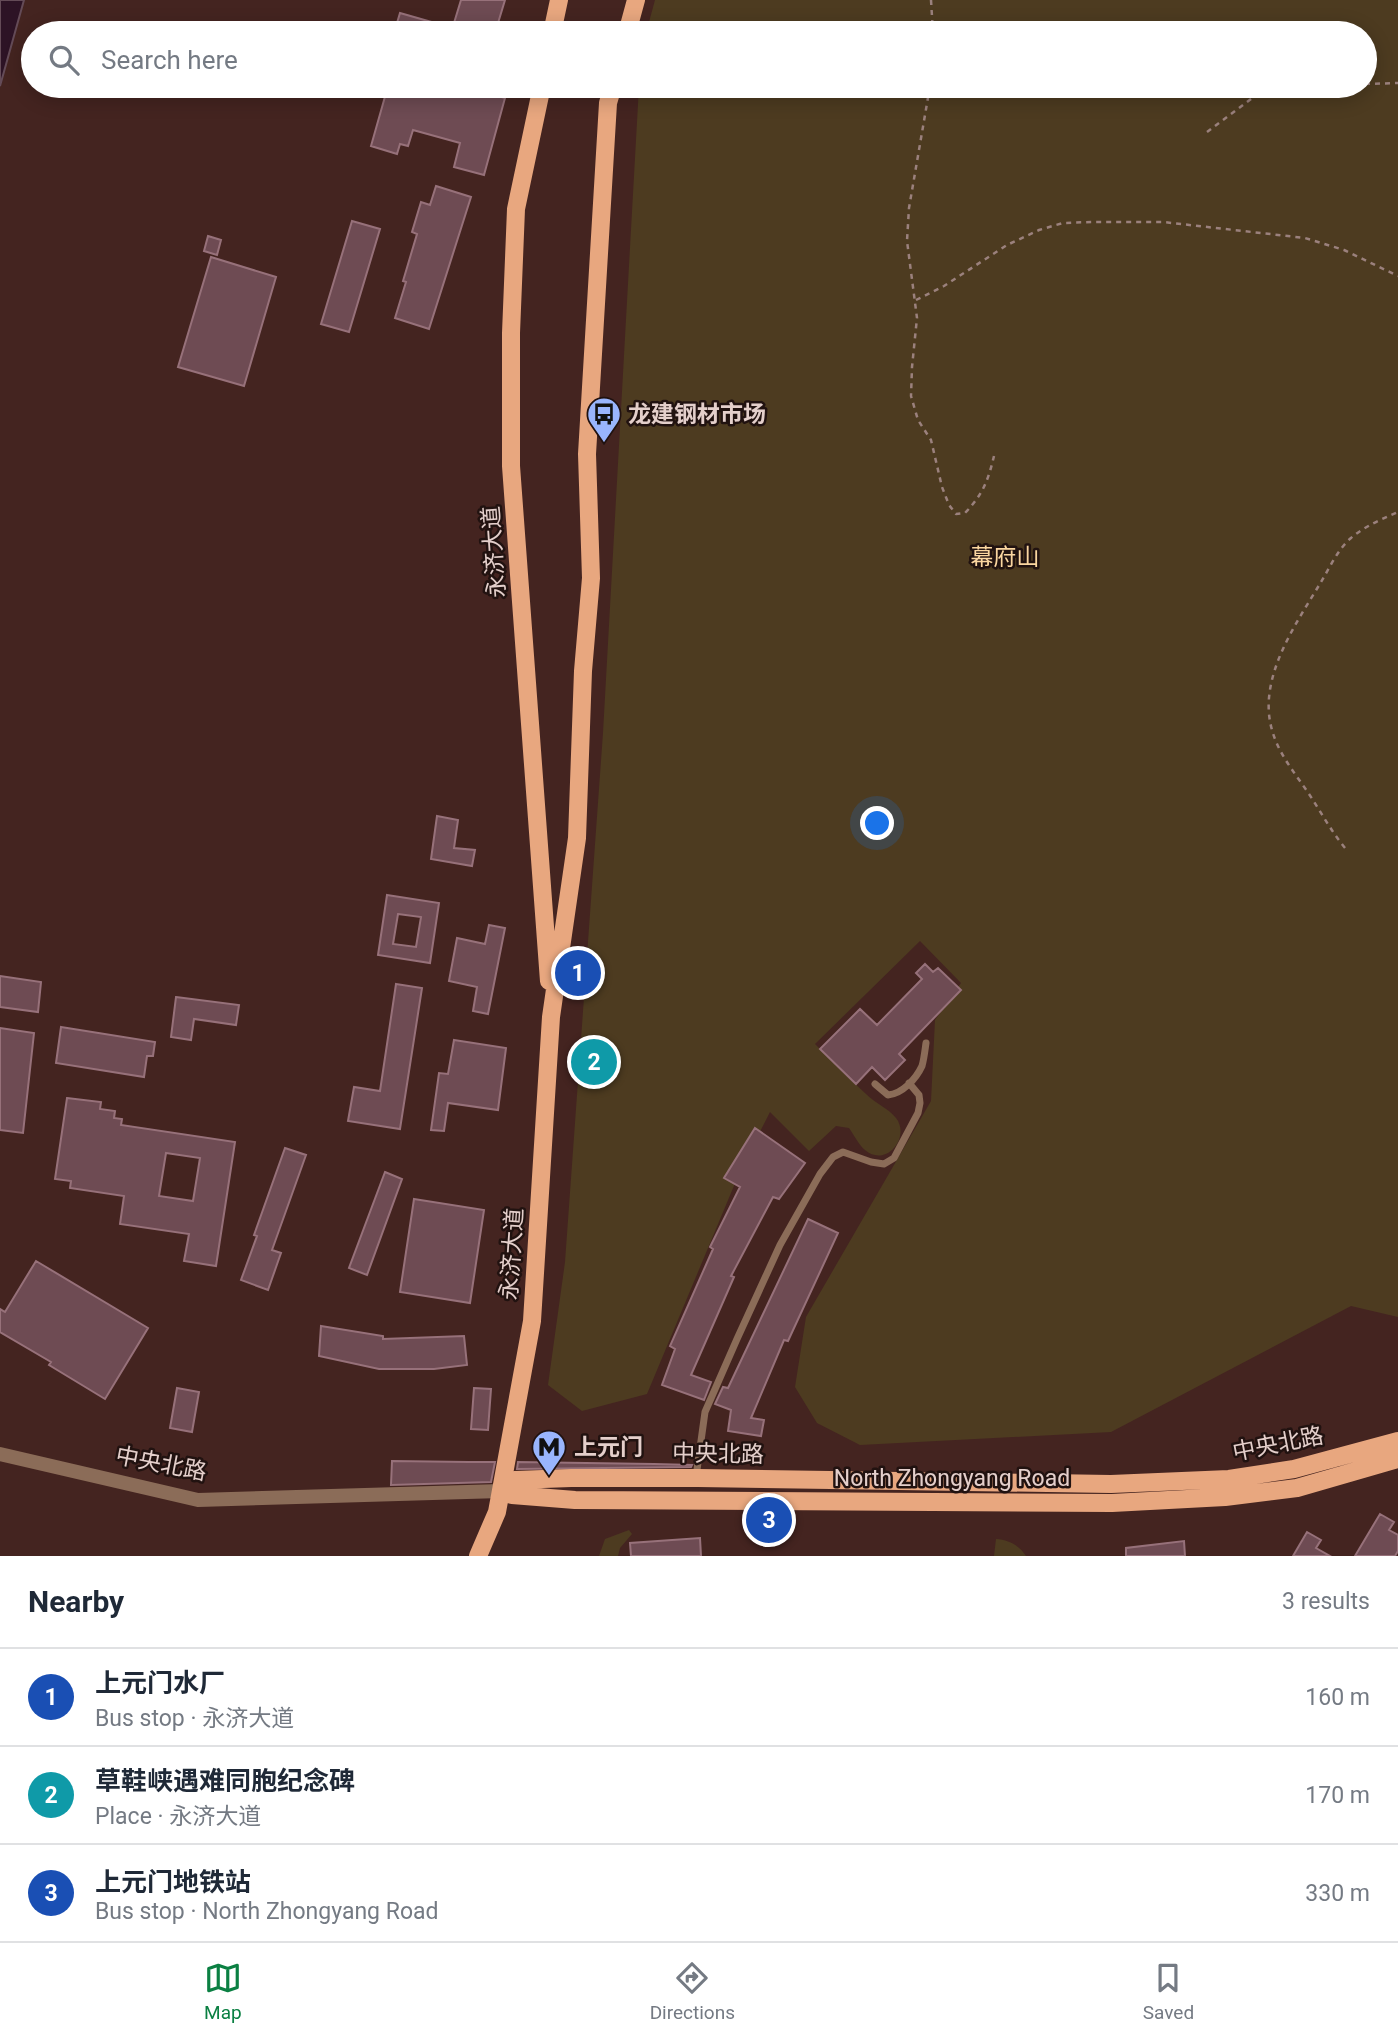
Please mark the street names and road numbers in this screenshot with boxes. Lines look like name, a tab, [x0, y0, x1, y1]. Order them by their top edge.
street label: 永济大道	[477, 505, 511, 599]
street label: 永济大道	[495, 1207, 529, 1301]
street label: 中央北路	[1230, 1422, 1326, 1466]
street label: 中央北路	[672, 1440, 764, 1468]
street label: 中央北路	[113, 1442, 209, 1486]
street label: North Zhongyang Road	[834, 1465, 1070, 1492]

